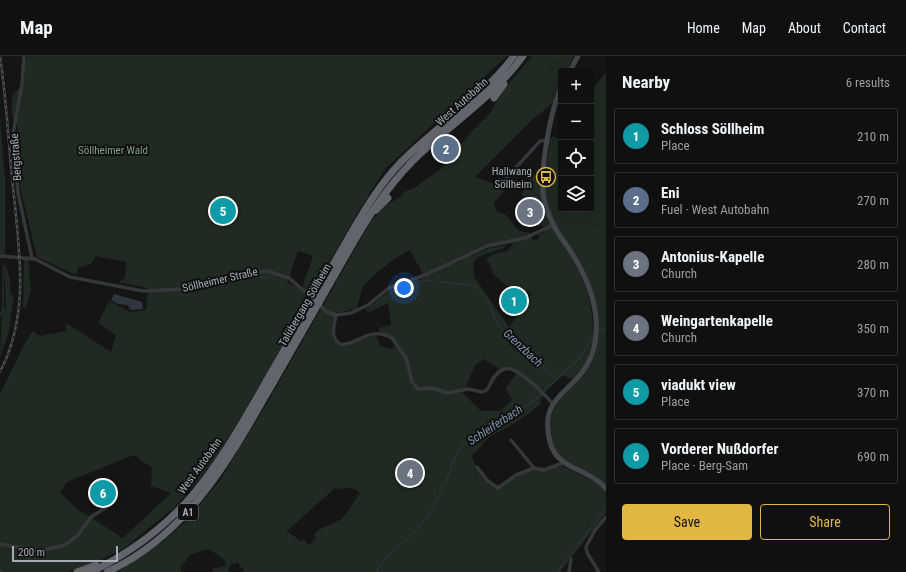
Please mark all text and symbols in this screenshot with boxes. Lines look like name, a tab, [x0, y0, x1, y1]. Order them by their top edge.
text: Map	[20, 16, 53, 39]
text: Home	[687, 20, 720, 36]
text: Map	[742, 20, 766, 36]
text: About	[788, 20, 821, 36]
text: Contact	[843, 20, 886, 36]
map controls	[558, 68, 594, 212]
button: +	[558, 68, 594, 104]
text: Nearby	[622, 72, 670, 92]
street label: West Autobahn	[433, 75, 491, 129]
text: 6 results	[846, 75, 890, 90]
button: −	[558, 104, 594, 140]
text: Schloss Söllheim	[661, 120, 764, 138]
text: 1	[633, 129, 639, 144]
text: 210 m	[857, 129, 889, 144]
street label: Bergstraße	[8, 133, 24, 181]
pin: 2	[433, 134, 459, 164]
text: Place	[661, 138, 690, 153]
button: locate	[558, 140, 594, 176]
park label: Söllheimer Wald	[78, 144, 148, 157]
place label: Hallwang Söllheim	[492, 165, 532, 191]
bus stop icon: Hallwang Söllheim	[535, 166, 557, 188]
button: layers	[558, 176, 594, 212]
text: Eni	[661, 184, 680, 202]
text: 2	[633, 193, 639, 208]
text: 270 m	[857, 193, 889, 208]
pin: 5	[210, 196, 236, 226]
pin: 3	[517, 197, 543, 227]
text: Fuel · West Autobahn	[661, 202, 769, 217]
text: Antonius-Kapelle	[661, 248, 764, 266]
text: 3	[633, 257, 639, 272]
text: 280 m	[857, 257, 889, 272]
street label: Talübergang Söllheim	[276, 261, 334, 349]
street label: Söllheimer Straße	[181, 265, 259, 295]
text: Church	[661, 266, 697, 281]
your location	[394, 278, 414, 298]
pin: 1	[501, 286, 527, 316]
text: Weingartenkapelle	[661, 312, 773, 330]
text: 4	[633, 321, 639, 336]
text: 350 m	[857, 321, 889, 336]
water label: Grenzbach	[500, 326, 546, 370]
text: Church	[661, 330, 697, 345]
text: viadukt view	[661, 376, 736, 394]
text: 5	[633, 385, 639, 400]
text: 370 m	[857, 385, 889, 400]
text: Place	[661, 394, 690, 409]
water label: Schleiferbach	[465, 402, 525, 448]
street label: West Autobahn	[175, 436, 225, 496]
text: Vorderer Nußdorfer	[661, 440, 778, 458]
text: 6	[633, 449, 639, 464]
text: 690 m	[857, 449, 889, 464]
pin: 4	[397, 458, 423, 488]
text: Place · Berg-Sam	[661, 458, 748, 473]
pin: 6	[90, 478, 116, 508]
road number: A1	[178, 504, 198, 520]
button: Save	[622, 504, 752, 540]
button: Share	[760, 504, 890, 540]
scale bar	[12, 544, 118, 563]
text: 200 m	[18, 546, 45, 559]

